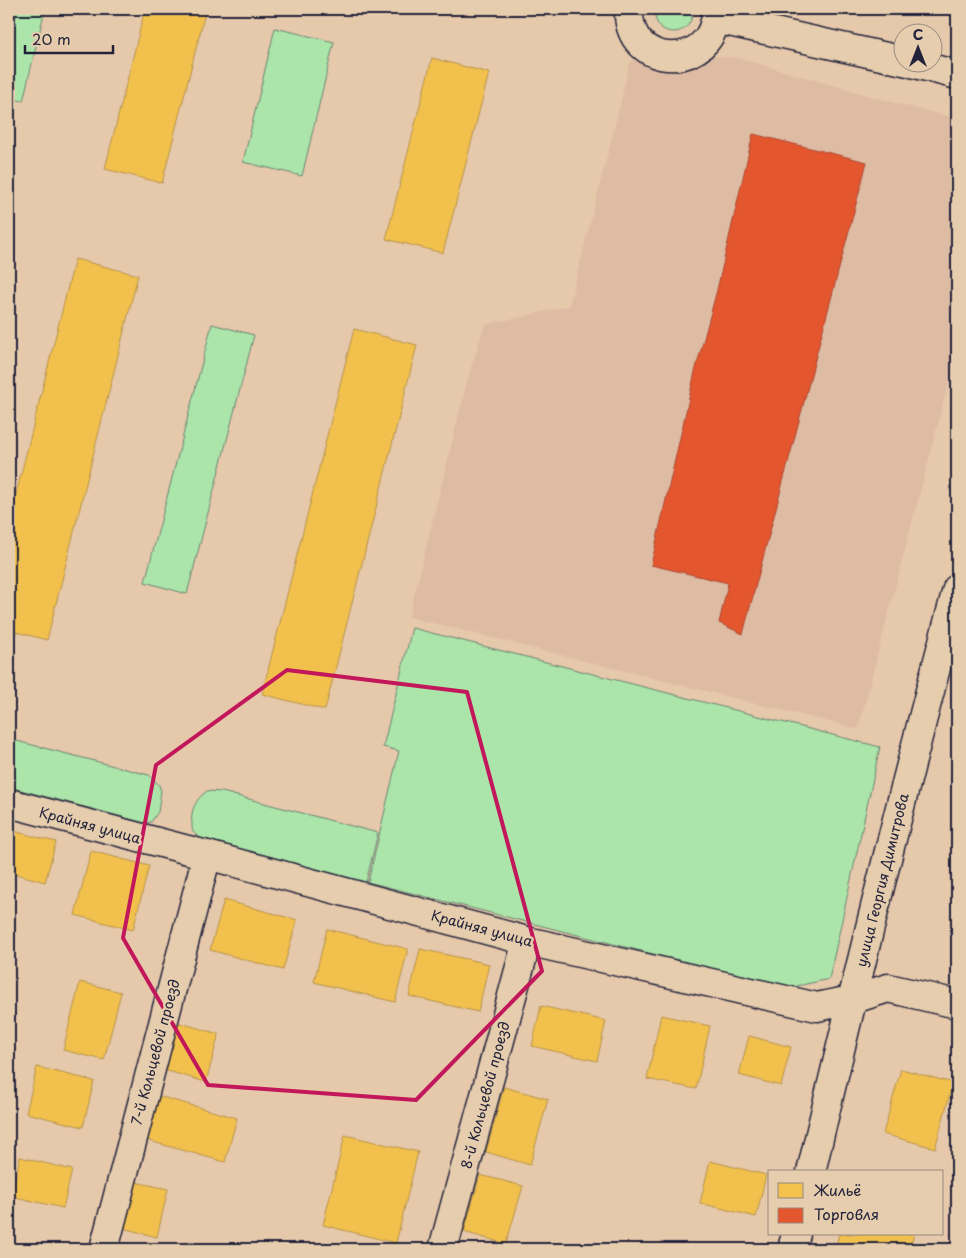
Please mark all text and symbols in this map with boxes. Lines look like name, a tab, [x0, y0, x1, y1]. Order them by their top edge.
scale bar	[25, 22, 112, 54]
north arrow	[894, 22, 944, 72]
text: С	[913, 24, 923, 45]
text: 20 m	[32, 27, 71, 50]
street label: улица Георгия Димитрова	[850, 791, 914, 969]
street label: Крайняя улица	[37, 801, 143, 849]
street label: Крайняя улица	[429, 904, 535, 952]
street label: 7-й Кольцевой проезд	[125, 977, 185, 1127]
street label: 8-й Кольцевой проезд	[455, 1019, 515, 1171]
legend	[768, 1170, 944, 1236]
text: Жильё	[813, 1178, 861, 1201]
text: Торговля	[814, 1202, 879, 1225]

